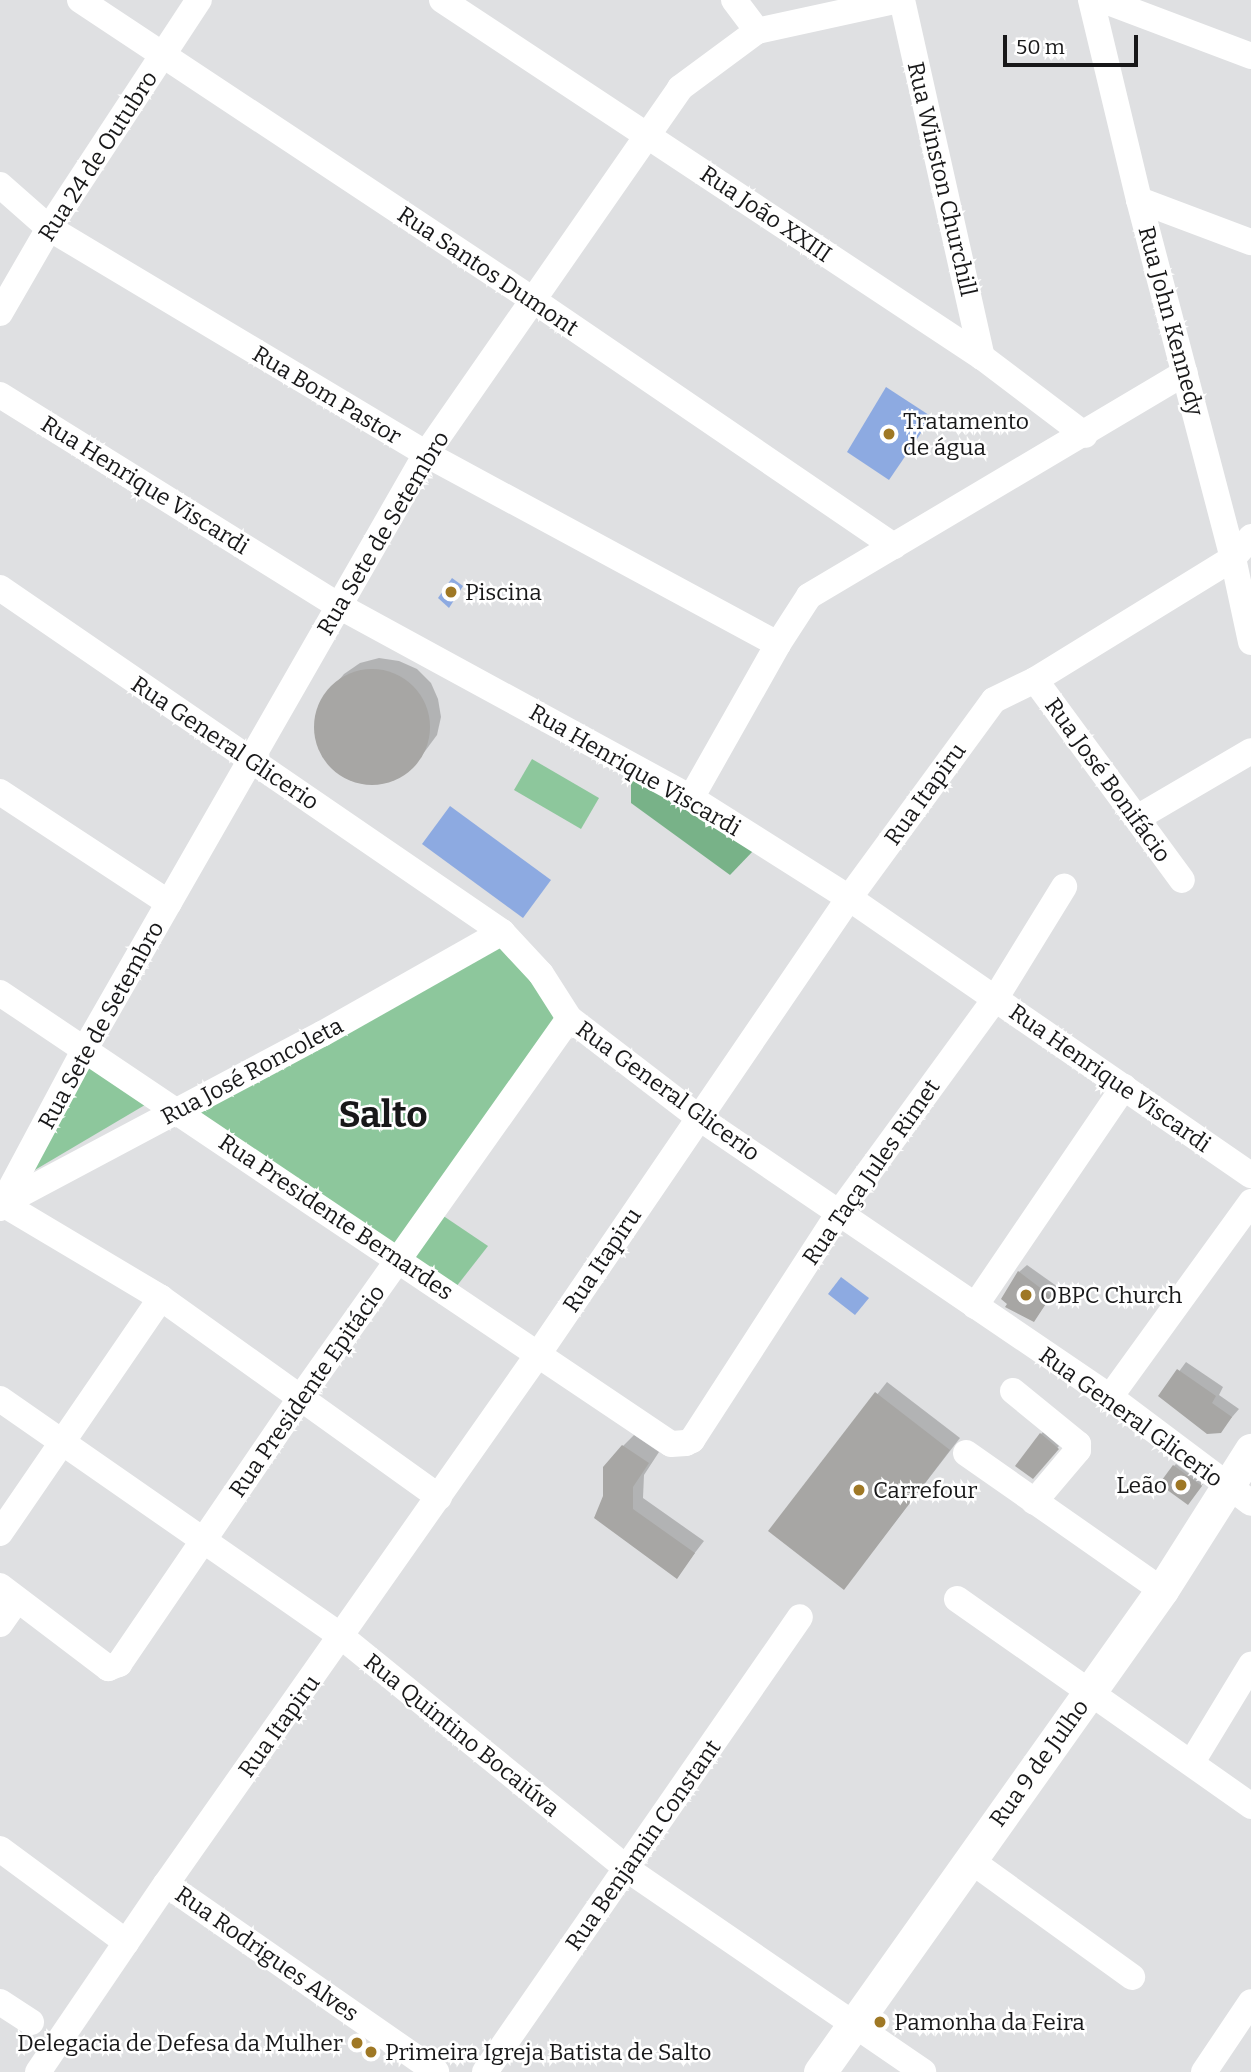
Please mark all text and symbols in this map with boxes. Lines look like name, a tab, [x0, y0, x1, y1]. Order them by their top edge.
scale bar	[1006, 21, 1141, 65]
text: 50 m	[1016, 34, 1065, 60]
street label: Rua Winston Churchill	[902, 59, 982, 299]
street label: Rua 24 de Outubro	[33, 66, 163, 246]
street label: Rua João XXIII	[695, 160, 837, 268]
street label: Rua Santos Dumont	[392, 200, 584, 342]
street label: Rua John Kennedy	[1132, 223, 1210, 419]
street label: Rua Bom Pastor	[248, 340, 406, 450]
place label: Tratamento de água	[903, 407, 1029, 461]
street label: Rua Henrique Viscardi	[36, 410, 254, 560]
street label: Rua Sete de Setembro	[311, 426, 455, 640]
marker: Tratamento de água	[881, 426, 897, 442]
place label: Piscina	[465, 578, 542, 606]
marker: Piscina	[443, 584, 459, 600]
street label: Rua General Glicerio	[126, 670, 324, 816]
street label: Rua José Bonifácio	[1039, 693, 1177, 867]
street label: Rua Henrique Viscardi	[524, 698, 746, 842]
street label: Rua Itapiru	[879, 737, 971, 851]
street label: Rua Sete de Setembro	[32, 916, 170, 1134]
street label: Rua Henrique Viscardi	[1004, 998, 1216, 1158]
street label: Rua José Roncoleta	[156, 1011, 348, 1131]
street label: Rua General Glicerio	[571, 1015, 765, 1167]
street label: Rua Taça Jules Rimet	[796, 1074, 946, 1270]
district label: Salto	[338, 1093, 428, 1137]
street label: Rua Presidente Bernardes	[214, 1128, 458, 1306]
street label: Rua Itapiru	[557, 1203, 647, 1317]
street label: Rua Presidente Epitácio	[223, 1280, 391, 1502]
place label: OBPC Church	[1040, 1281, 1182, 1309]
marker: OBPC Church	[1018, 1287, 1034, 1303]
street label: Rua General Glicerio	[1034, 1341, 1228, 1493]
place label: Leão	[1116, 1471, 1167, 1499]
place label: Carrefour	[873, 1476, 977, 1504]
marker: Leão	[1173, 1477, 1189, 1493]
marker: Carrefour	[851, 1482, 867, 1498]
street label: Rua Quintino Bocaiúva	[359, 1648, 565, 1822]
street label: Rua Itapiru	[233, 1669, 325, 1783]
street label: Rua 9 de Julho	[984, 1694, 1094, 1832]
street label: Rua Benjamin Constant	[560, 1734, 726, 1956]
street label: Rua Rodrigues Alves	[170, 1880, 364, 2028]
place label: Pamonha da Feira	[894, 2008, 1085, 2036]
marker: Pamonha da Feira	[872, 2014, 888, 2030]
place label: Delegacia de Defesa da Mulher	[17, 2029, 343, 2057]
marker: Delegacia de Defesa da Mulher	[349, 2035, 365, 2051]
place label: Primeira Igreja Batista de Salto	[385, 2038, 712, 2066]
marker: Primeira Igreja Batista de Salto	[363, 2044, 379, 2060]

